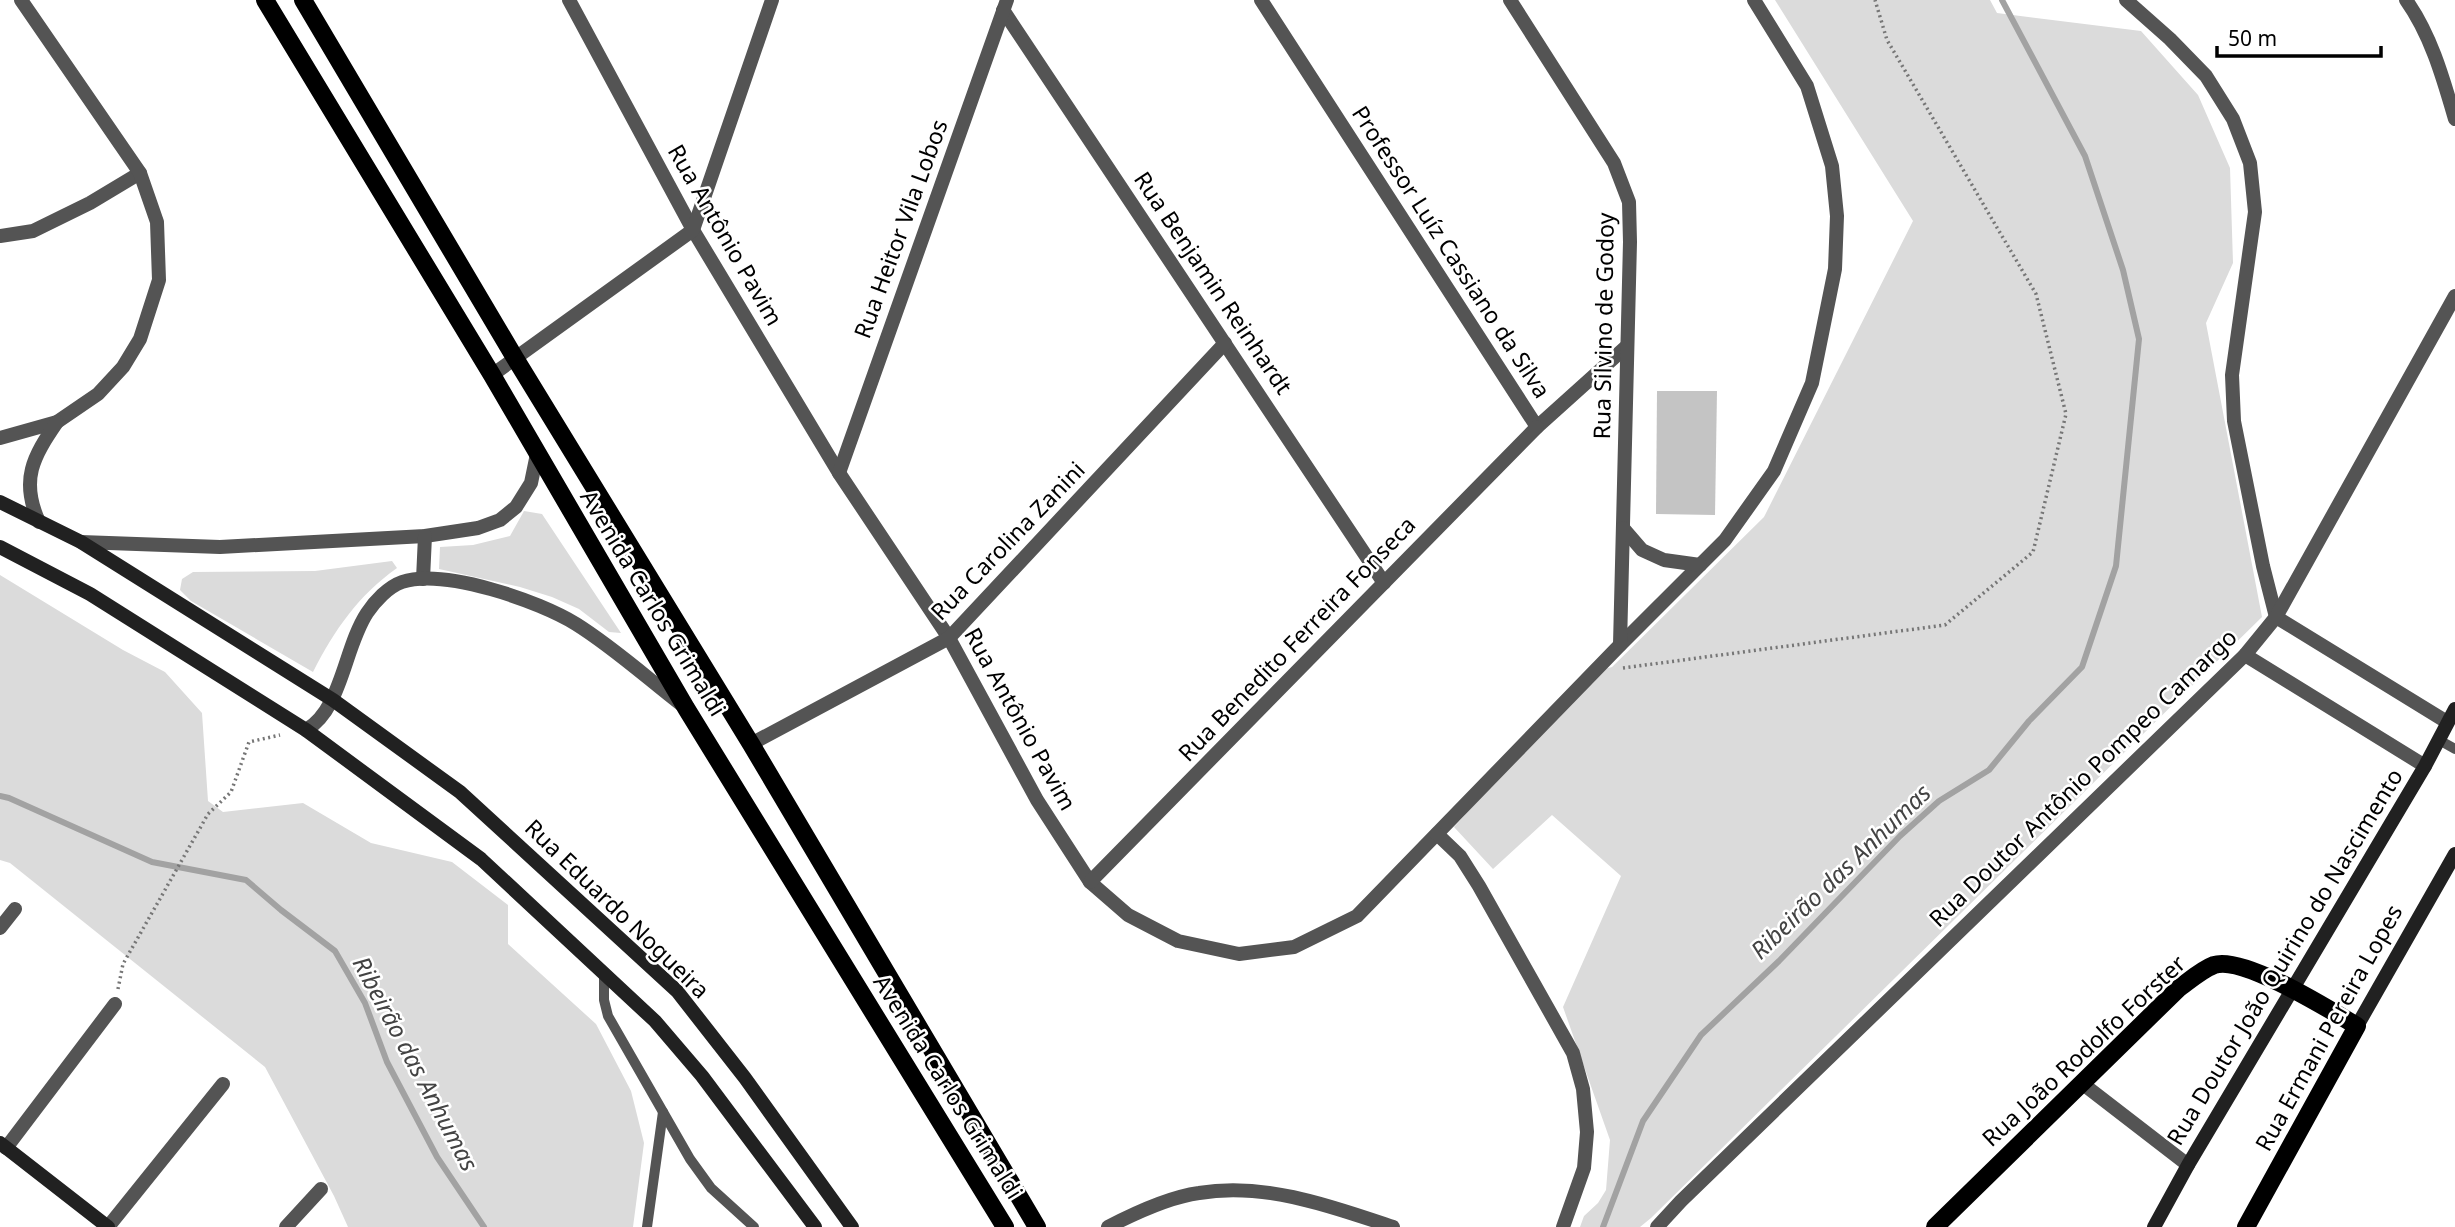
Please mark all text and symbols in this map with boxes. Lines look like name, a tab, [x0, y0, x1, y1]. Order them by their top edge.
scale bar	[2217, 14, 2382, 58]
text: 50 m	[2228, 24, 2277, 52]
street label: Professor Luíz Cassiano da Silva	[1345, 99, 1559, 404]
street label: Rua Heitor Vila Lobos	[846, 115, 955, 343]
street label: Rua Antônio Pavim	[661, 138, 791, 331]
street label: Rua Benjamin Reinhardt	[1127, 165, 1300, 400]
street label: Rua Silvino de Godoy	[1585, 212, 1621, 440]
street label: Rua Carolina Zanini	[923, 454, 1091, 627]
street label: Avenida Carlos Grimaldi	[573, 483, 734, 722]
street label: Rua Benedito Ferreira Fonseca	[1170, 509, 1422, 768]
street label: Rua Antônio Pavim	[957, 621, 1084, 816]
street label: Rua Doutor Antônio Pompeo Camargo	[1921, 621, 2243, 934]
street label: Rua Doutor João Quirino do Nascimento	[2159, 762, 2410, 1151]
water label: Ribeirão das Anhumas	[1743, 776, 1937, 966]
street label: Rua Eduardo Nogueira	[518, 812, 717, 1005]
street label: Rua Ermani Pereira Lopes	[2247, 899, 2409, 1156]
street label: Rua João Rodolfo Forster	[1975, 947, 2192, 1153]
water label: Ribeirão das Anhumas	[346, 950, 487, 1176]
street label: Avenida Carlos Grimaldi	[867, 968, 1031, 1205]

